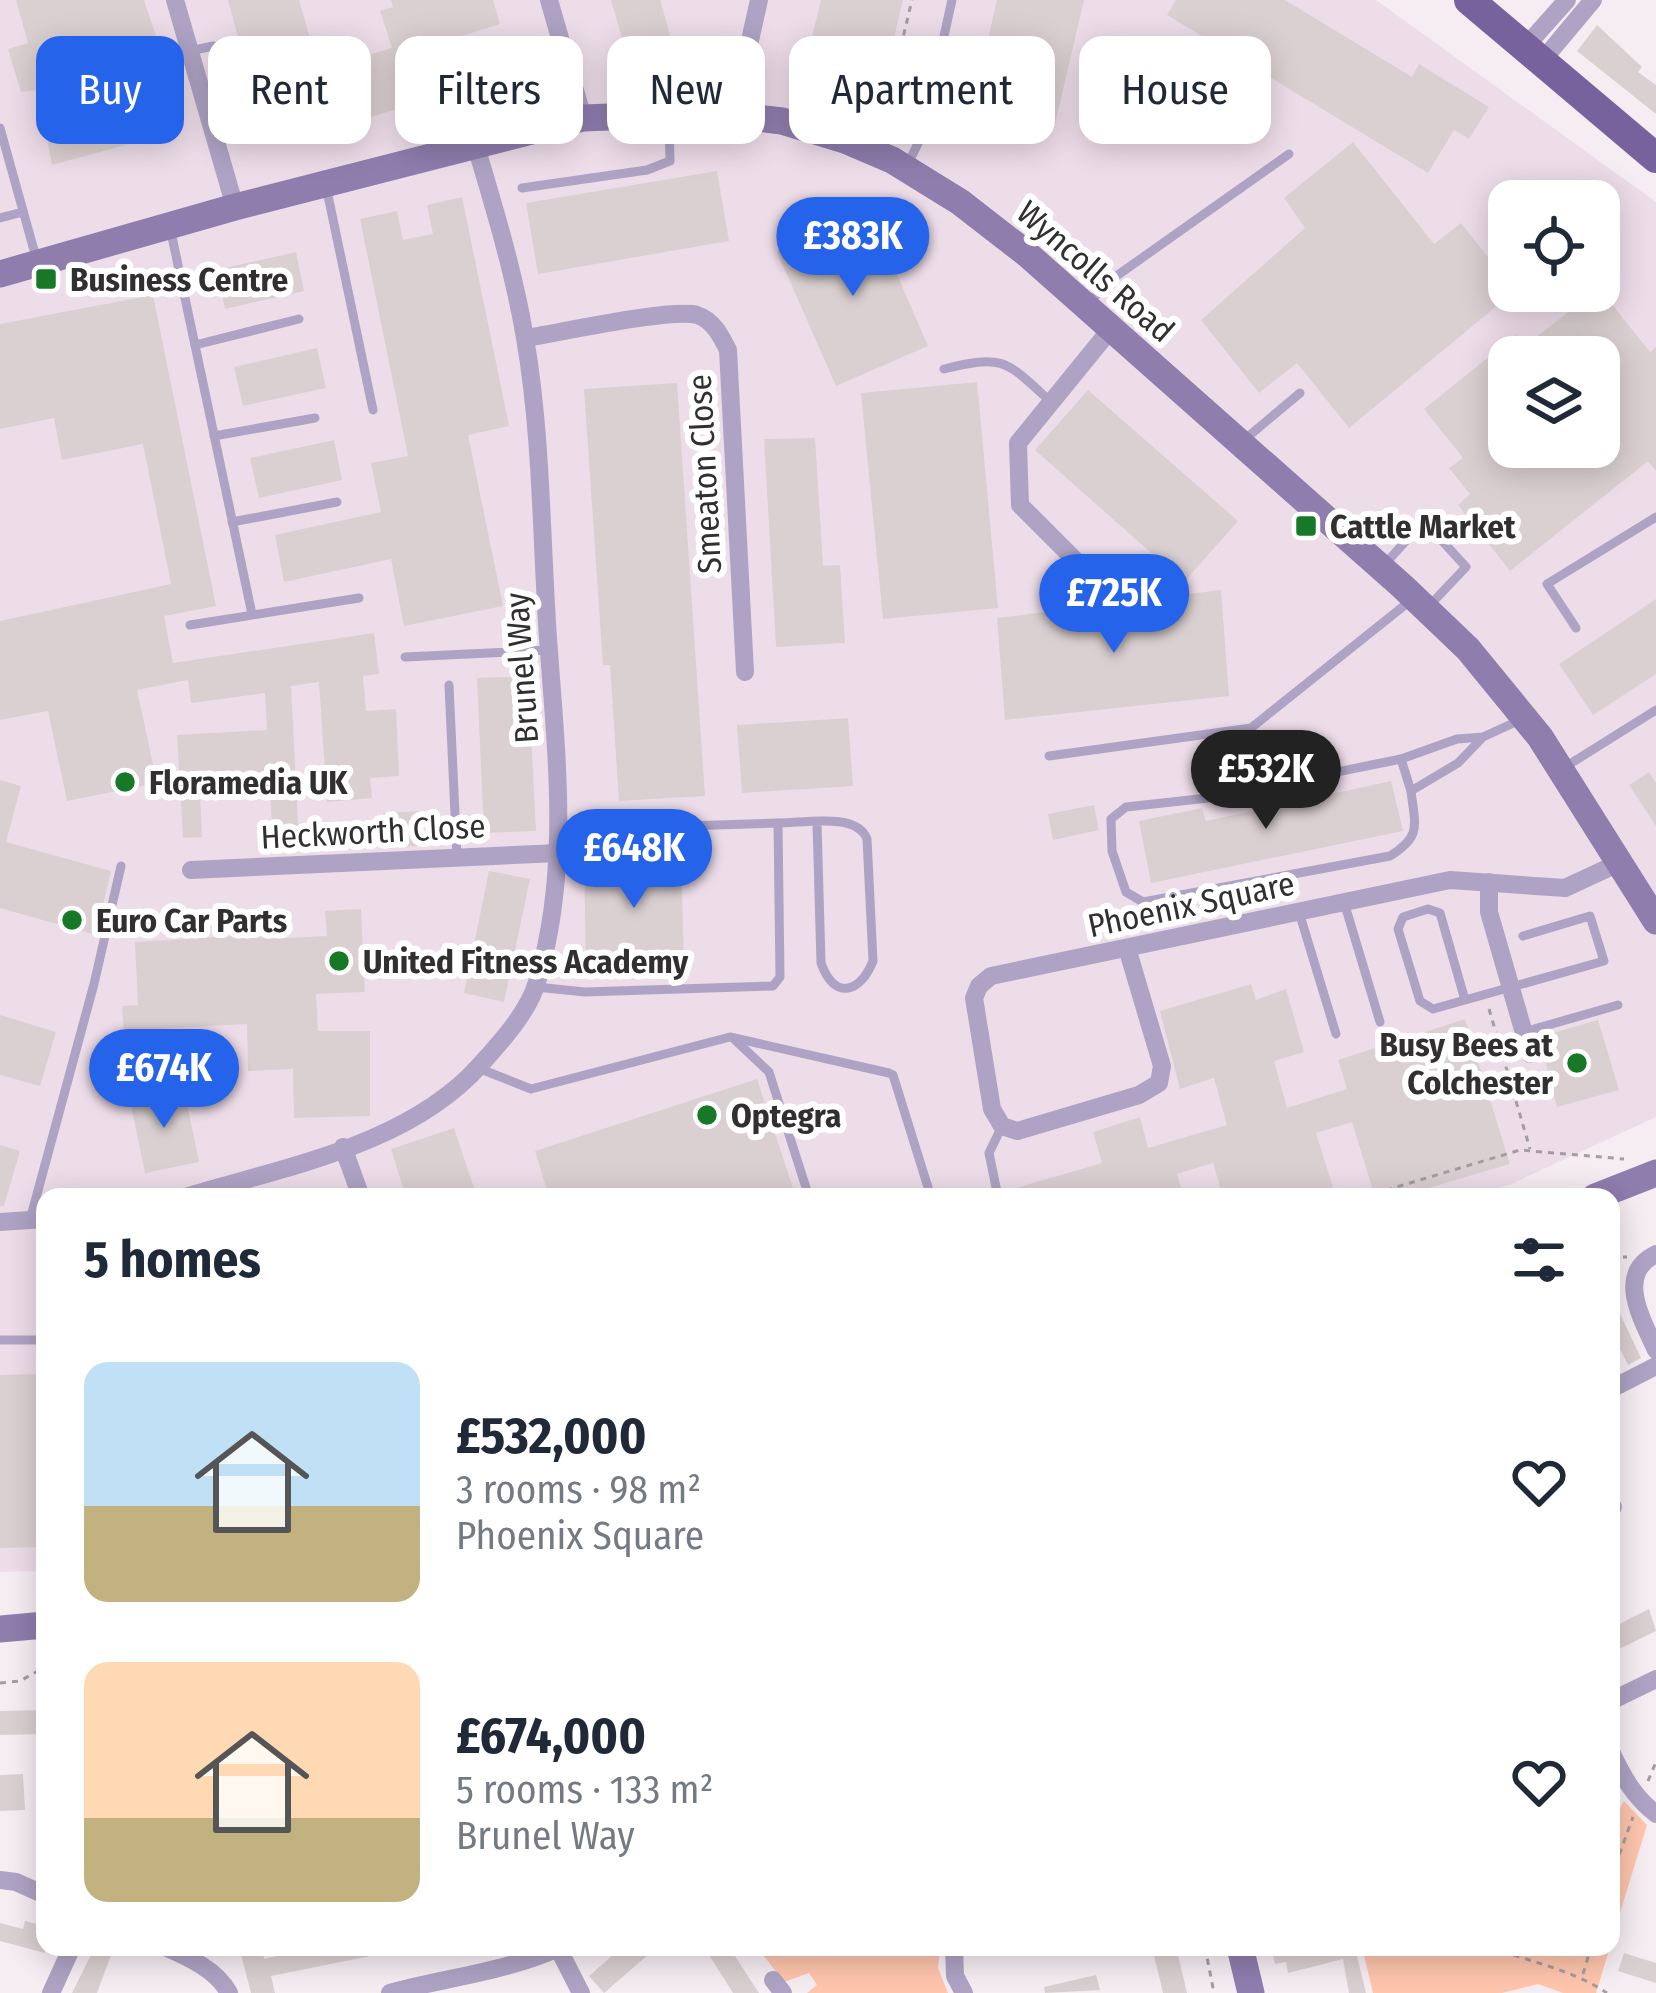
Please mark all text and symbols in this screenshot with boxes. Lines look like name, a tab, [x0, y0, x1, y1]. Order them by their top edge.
chip: Buy	[36, 36, 184, 144]
chip: Rent	[208, 36, 371, 144]
chip: Filters	[395, 36, 583, 144]
chip: New	[607, 36, 765, 144]
chip: Apartment	[789, 36, 1055, 144]
chip: House	[1079, 36, 1271, 144]
map controls	[1488, 180, 1620, 468]
button: locate	[1488, 180, 1620, 312]
street label: Wyncolls Road	[1008, 193, 1182, 351]
pin: £383K	[769, 197, 937, 299]
text: £383K	[803, 213, 903, 259]
place label: Business Centre	[70, 260, 288, 300]
marker: Business Centre	[33, 266, 59, 292]
button: layers	[1488, 336, 1620, 468]
street label: Smeaton Close	[680, 373, 730, 575]
place label: Cattle Market	[1330, 507, 1516, 547]
marker: Cattle Market	[1293, 513, 1319, 539]
pin: £725K	[1030, 554, 1198, 656]
text: £725K	[1066, 570, 1162, 616]
street label: Brunel Way	[497, 591, 547, 745]
pin: £532K	[1182, 730, 1350, 832]
text: £532K	[1218, 746, 1314, 792]
place label: Floramedia UK	[149, 763, 348, 803]
marker: Floramedia UK	[112, 769, 138, 795]
street label: Heckworth Close	[260, 806, 486, 858]
pin: £648K	[550, 809, 718, 911]
text: £648K	[583, 825, 685, 871]
street label: Phoenix Square	[1084, 864, 1298, 946]
place label: Euro Car Parts	[96, 901, 287, 941]
marker: Euro Car Parts	[59, 907, 85, 933]
place label: United Fitness Academy	[363, 942, 688, 982]
marker: United Fitness Academy	[326, 948, 352, 974]
place label: Busy Bees at Colchester	[1380, 1025, 1554, 1103]
pin: £674K	[80, 1029, 248, 1131]
text: £674K	[116, 1045, 212, 1091]
marker: Busy Bees at Colchester	[1564, 1050, 1590, 1076]
place label: Optegra	[731, 1096, 841, 1136]
marker: Optegra	[694, 1102, 720, 1128]
icon: filters	[1506, 1227, 1572, 1293]
text: 5 homes	[84, 1229, 261, 1291]
text: £532,000	[456, 1405, 647, 1467]
icon: home	[180, 1410, 324, 1554]
icon: heart	[1506, 1449, 1572, 1515]
text: 3 rooms · 98 m²	[456, 1467, 701, 1513]
text: Phoenix Square	[456, 1513, 704, 1559]
text: £674,000	[456, 1705, 646, 1767]
icon: home	[180, 1710, 324, 1854]
icon: heart	[1506, 1749, 1572, 1815]
text: 5 rooms · 133 m²	[456, 1767, 713, 1813]
text: Brunel Way	[456, 1813, 635, 1859]

